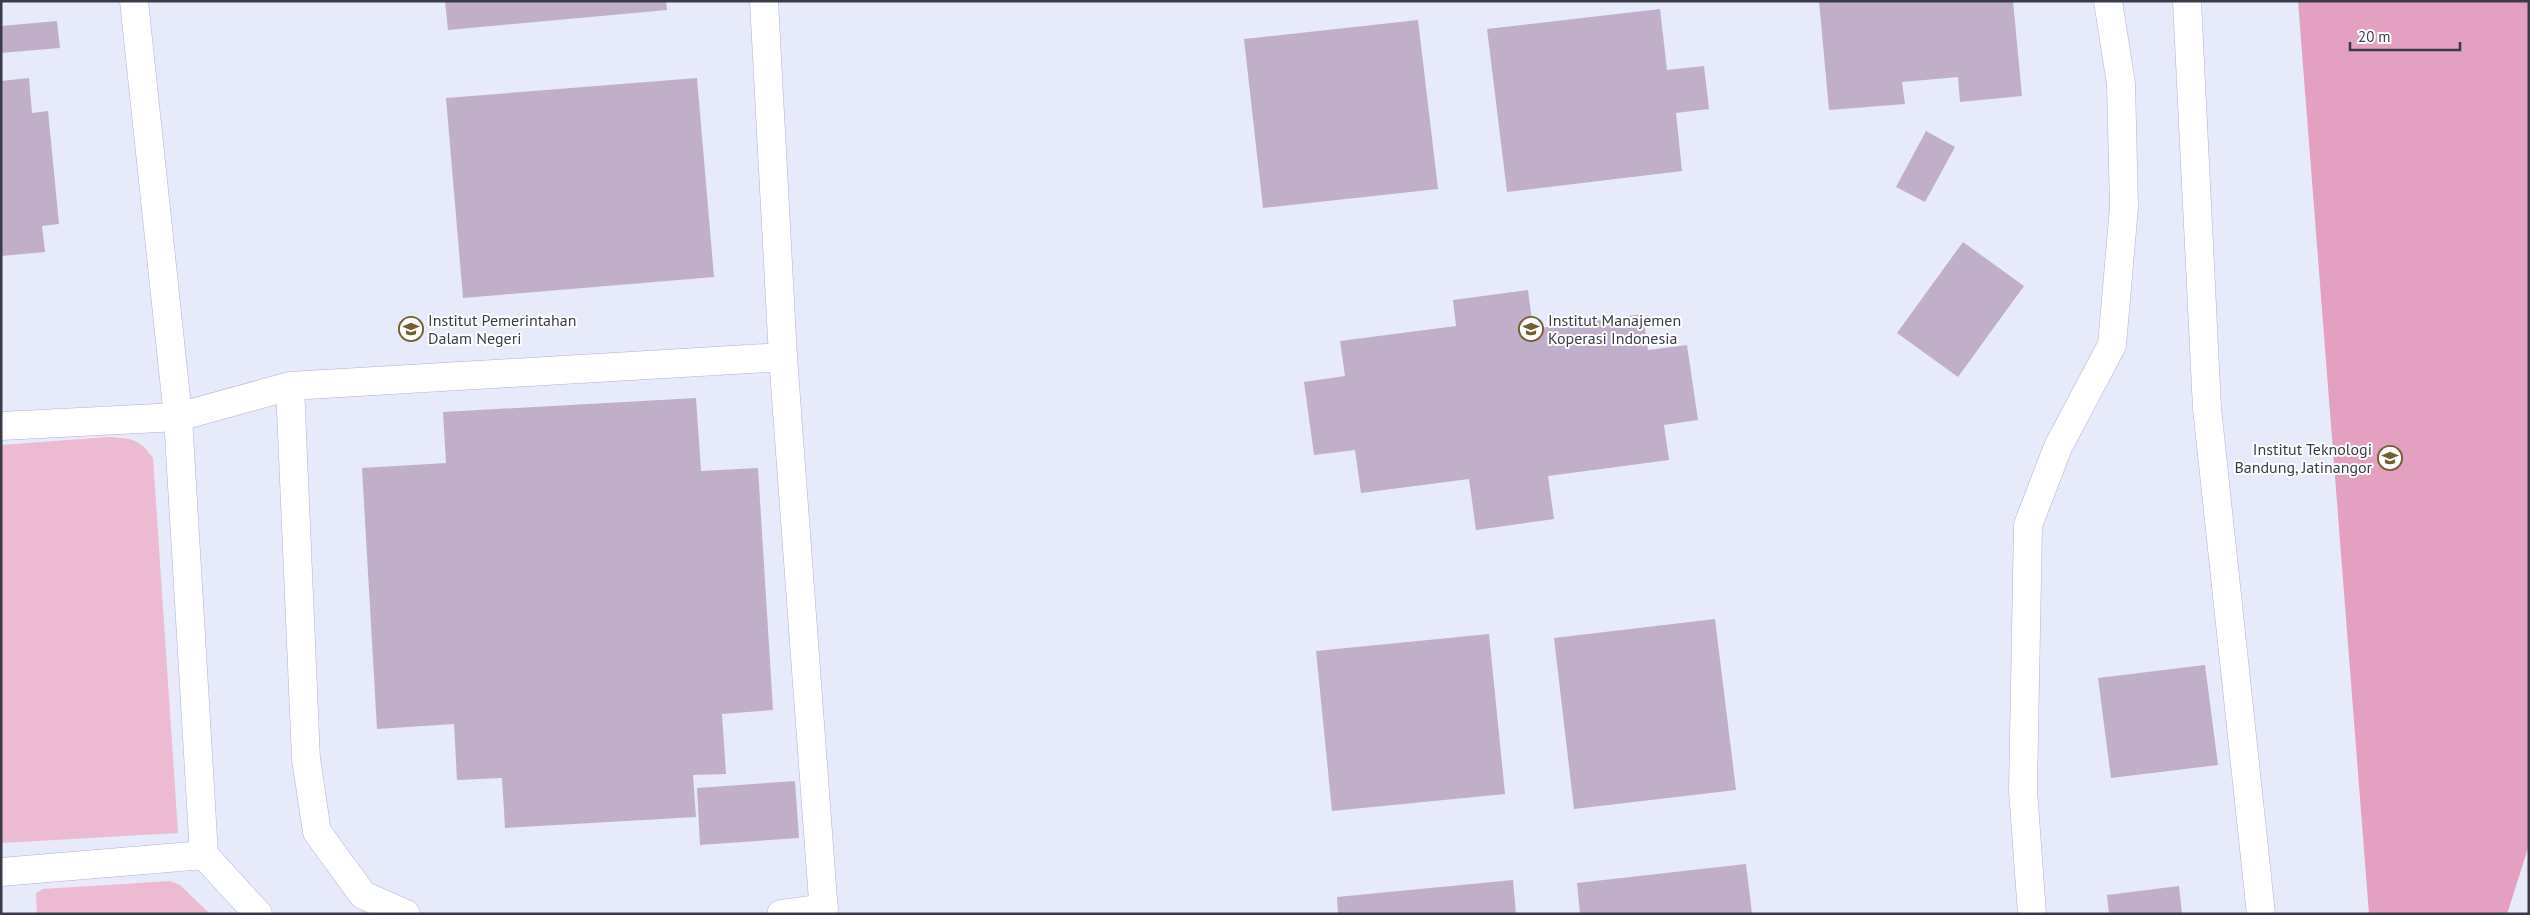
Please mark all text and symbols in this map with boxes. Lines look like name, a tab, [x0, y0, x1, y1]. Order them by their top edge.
scale bar	[2350, 20, 2460, 52]
text: 20 m	[2358, 27, 2391, 46]
place label: Institut Pemerintahan Dalam Negeri	[428, 310, 577, 348]
place label: Institut Manajemen Koperasi Indonesia	[1548, 310, 1681, 348]
school or university icon: Institut Pemerintahan Dalam Negeri	[398, 316, 424, 342]
school or university icon: Institut Manajemen Koperasi Indonesia	[1518, 316, 1544, 342]
place label: Institut Teknologi Bandung, Jatinangor	[2234, 439, 2373, 477]
school or university icon: Institut Teknologi Bandung, Jatinangor	[2377, 445, 2403, 471]

